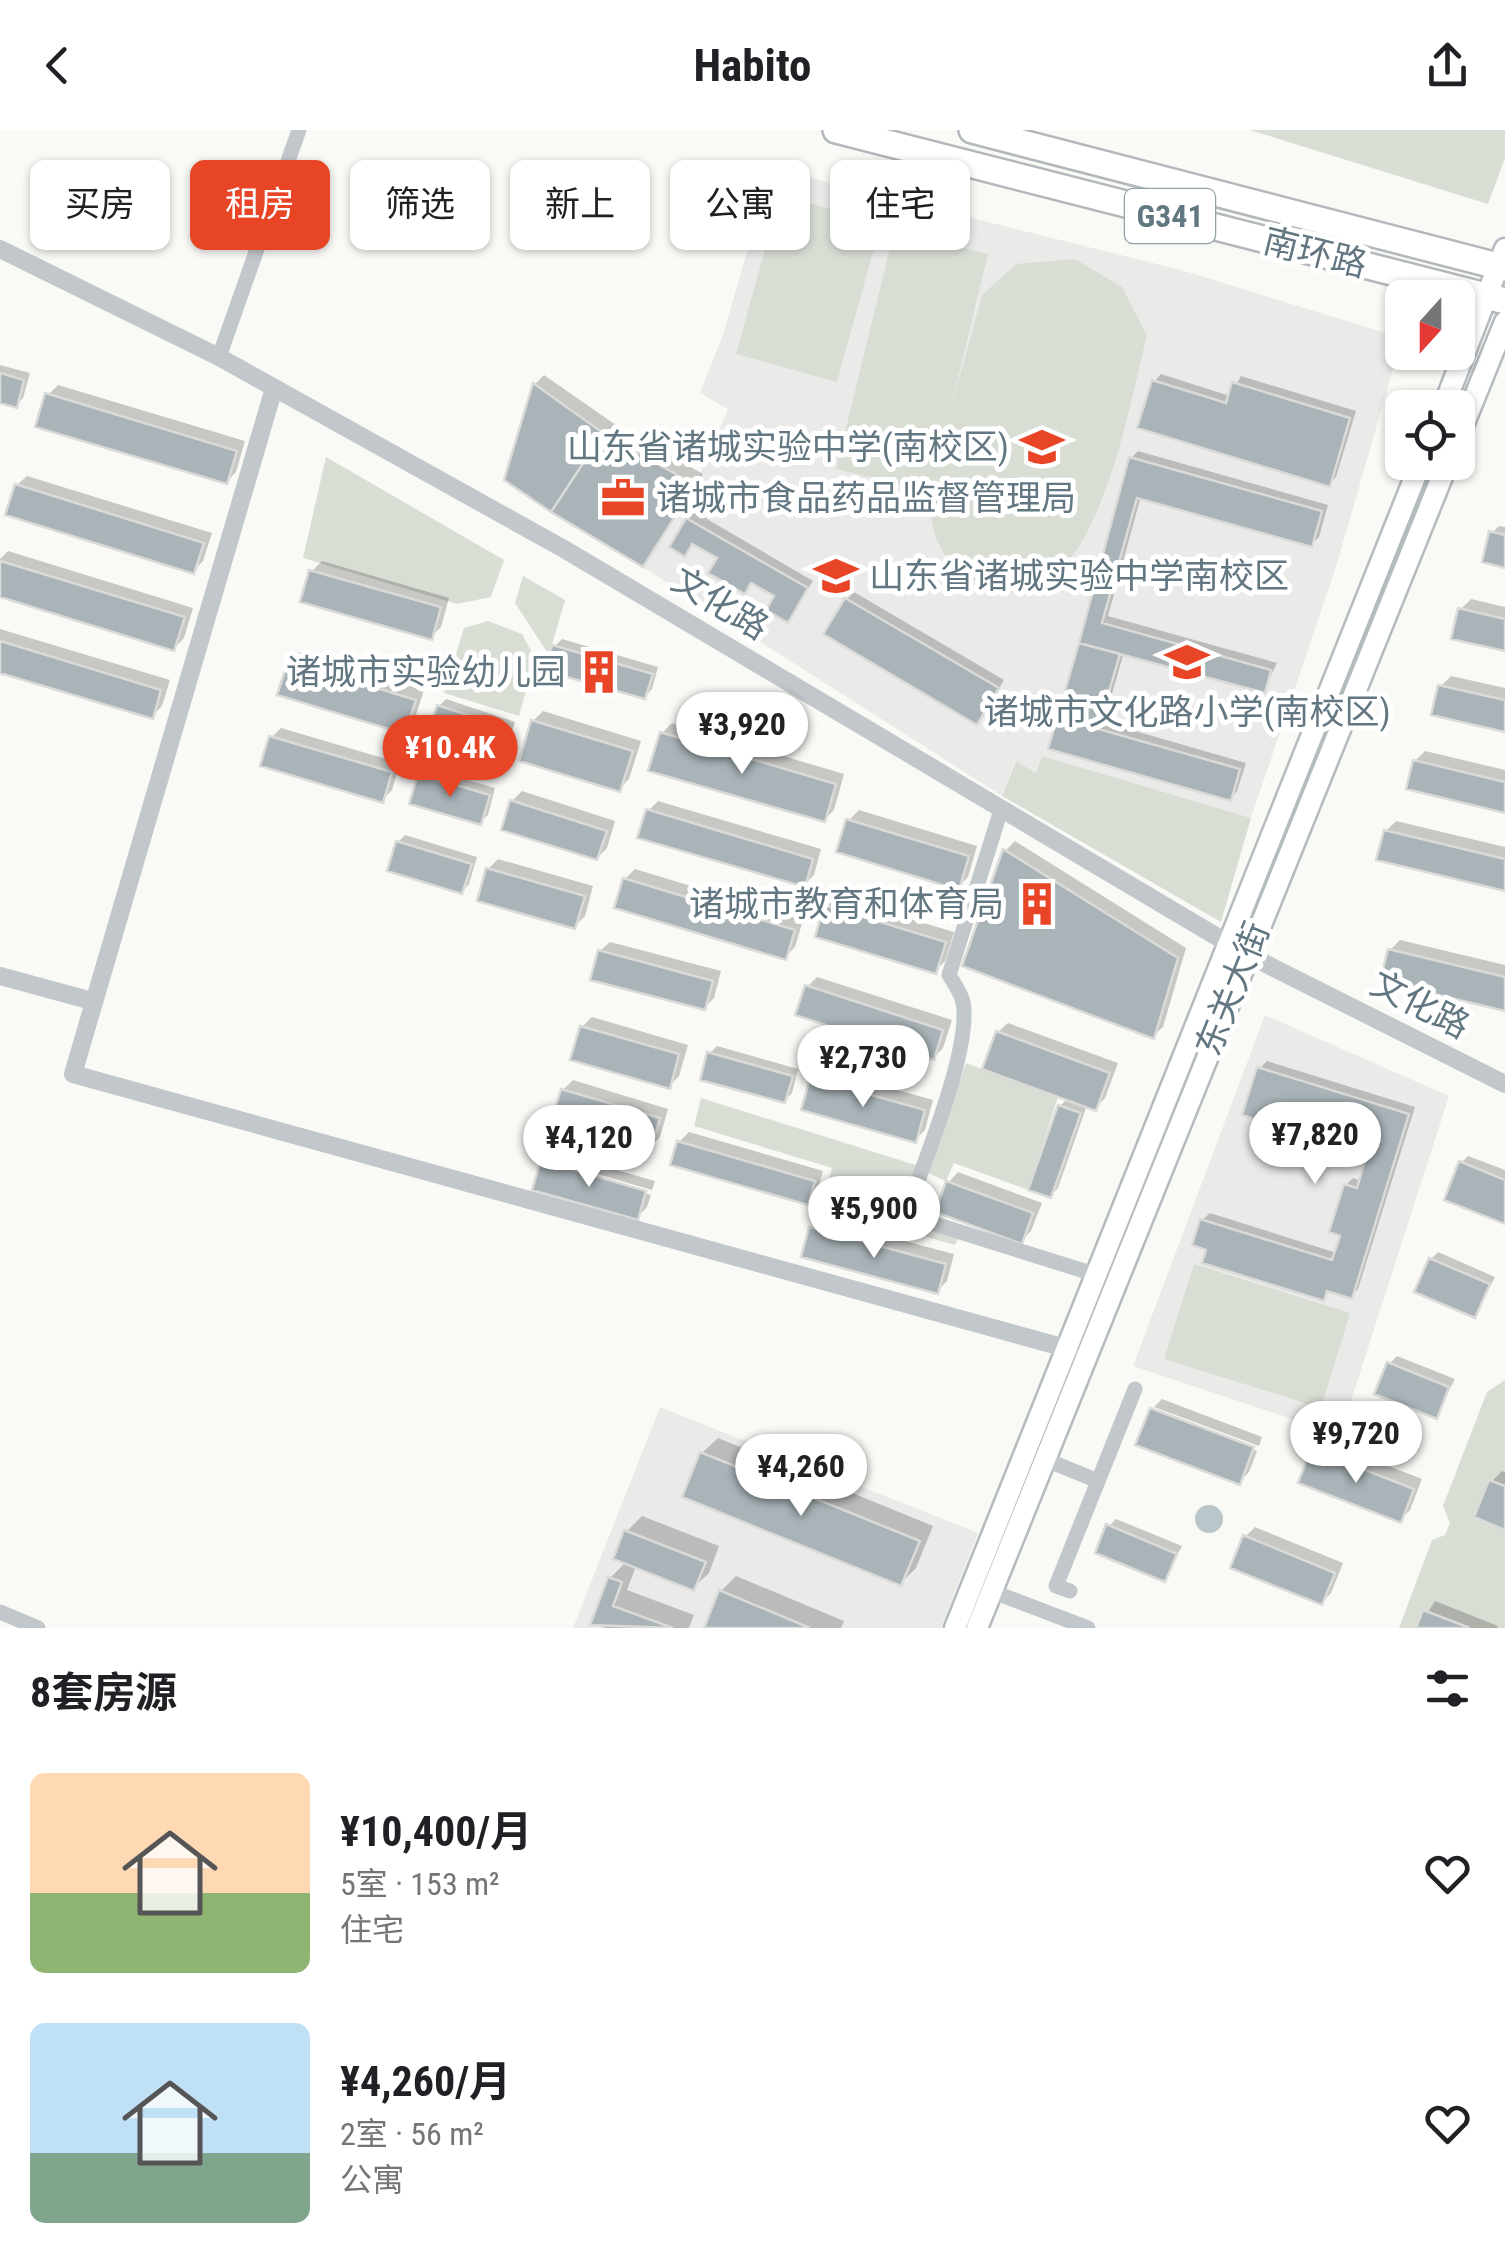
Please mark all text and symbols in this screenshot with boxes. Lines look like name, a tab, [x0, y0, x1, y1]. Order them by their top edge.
icon: back	[30, 38, 85, 93]
icon: share	[1420, 38, 1475, 93]
text: Habito	[694, 39, 811, 92]
chip: 买房	[30, 160, 170, 250]
chip: 租房	[190, 160, 330, 250]
chip: 筛选	[350, 160, 490, 250]
chip: 新上	[510, 160, 650, 250]
chip: 公寓	[670, 160, 810, 250]
chip: 住宅	[830, 160, 970, 250]
road number: G341	[1125, 189, 1215, 243]
street label: 南环路	[1259, 220, 1371, 286]
north arrow	[1385, 280, 1475, 370]
map controls	[1385, 280, 1475, 480]
button: locate	[1385, 390, 1475, 480]
school or university icon: 山东省诸城实验中学(南校区)	[1018, 423, 1066, 471]
place label: 山东省诸城实验中学(南校区)	[567, 427, 1009, 468]
office icon: 诸城市食品药品监督管理局	[599, 474, 647, 522]
place label: 诸城市食品药品监督管理局	[656, 478, 1076, 519]
school or university icon: 山东省诸城实验中学南校区	[812, 552, 860, 600]
place label: 山东省诸城实验中学南校区	[869, 556, 1289, 597]
street label: 文化路	[664, 559, 776, 649]
school or university icon: 诸城市文化路小学(南校区)	[1163, 638, 1211, 686]
building icon: 诸城市实验幼儿园	[575, 648, 623, 696]
place label: 诸城市实验幼儿园	[286, 652, 566, 693]
pin: ¥3,920	[661, 692, 823, 777]
place label: 诸城市文化路小学(南校区)	[983, 692, 1391, 733]
text: ¥3,920	[698, 705, 786, 743]
pin: ¥10.4K	[369, 715, 531, 800]
text: ¥10.4K	[405, 728, 495, 766]
building icon: 诸城市教育和体育局	[1013, 880, 1061, 928]
place label: 诸城市教育和体育局	[689, 884, 1004, 925]
street label: 东关大街	[1188, 916, 1278, 1062]
street label: 文化路	[1364, 963, 1476, 1047]
pin: ¥2,730	[782, 1025, 944, 1110]
text: ¥2,730	[819, 1038, 907, 1076]
pin: ¥7,820	[1234, 1102, 1396, 1187]
pin: ¥4,120	[508, 1105, 670, 1190]
text: ¥7,820	[1271, 1115, 1359, 1153]
text: ¥4,120	[545, 1118, 633, 1156]
pin: ¥5,900	[793, 1176, 955, 1261]
text: ¥5,900	[830, 1189, 918, 1227]
pin: ¥9,720	[1275, 1401, 1437, 1486]
text: ¥9,720	[1312, 1414, 1400, 1452]
pin: ¥4,260	[720, 1434, 882, 1519]
text: ¥4,260	[757, 1447, 845, 1485]
icon: filters	[1420, 1661, 1475, 1716]
text: 8套房源	[30, 1668, 177, 1717]
text: ¥10,400/月	[340, 1807, 532, 1856]
icon: home	[110, 1813, 230, 1933]
icon: heart	[1420, 1846, 1475, 1901]
text: 5室 · 153 m²	[340, 1865, 500, 1903]
text: 住宅	[340, 1911, 404, 1949]
text: ¥4,260/月	[340, 2057, 511, 2106]
icon: home	[110, 2063, 230, 2183]
icon: heart	[1420, 2096, 1475, 2151]
text: 2室 · 56 m²	[340, 2115, 484, 2153]
text: 公寓	[340, 2161, 404, 2199]

